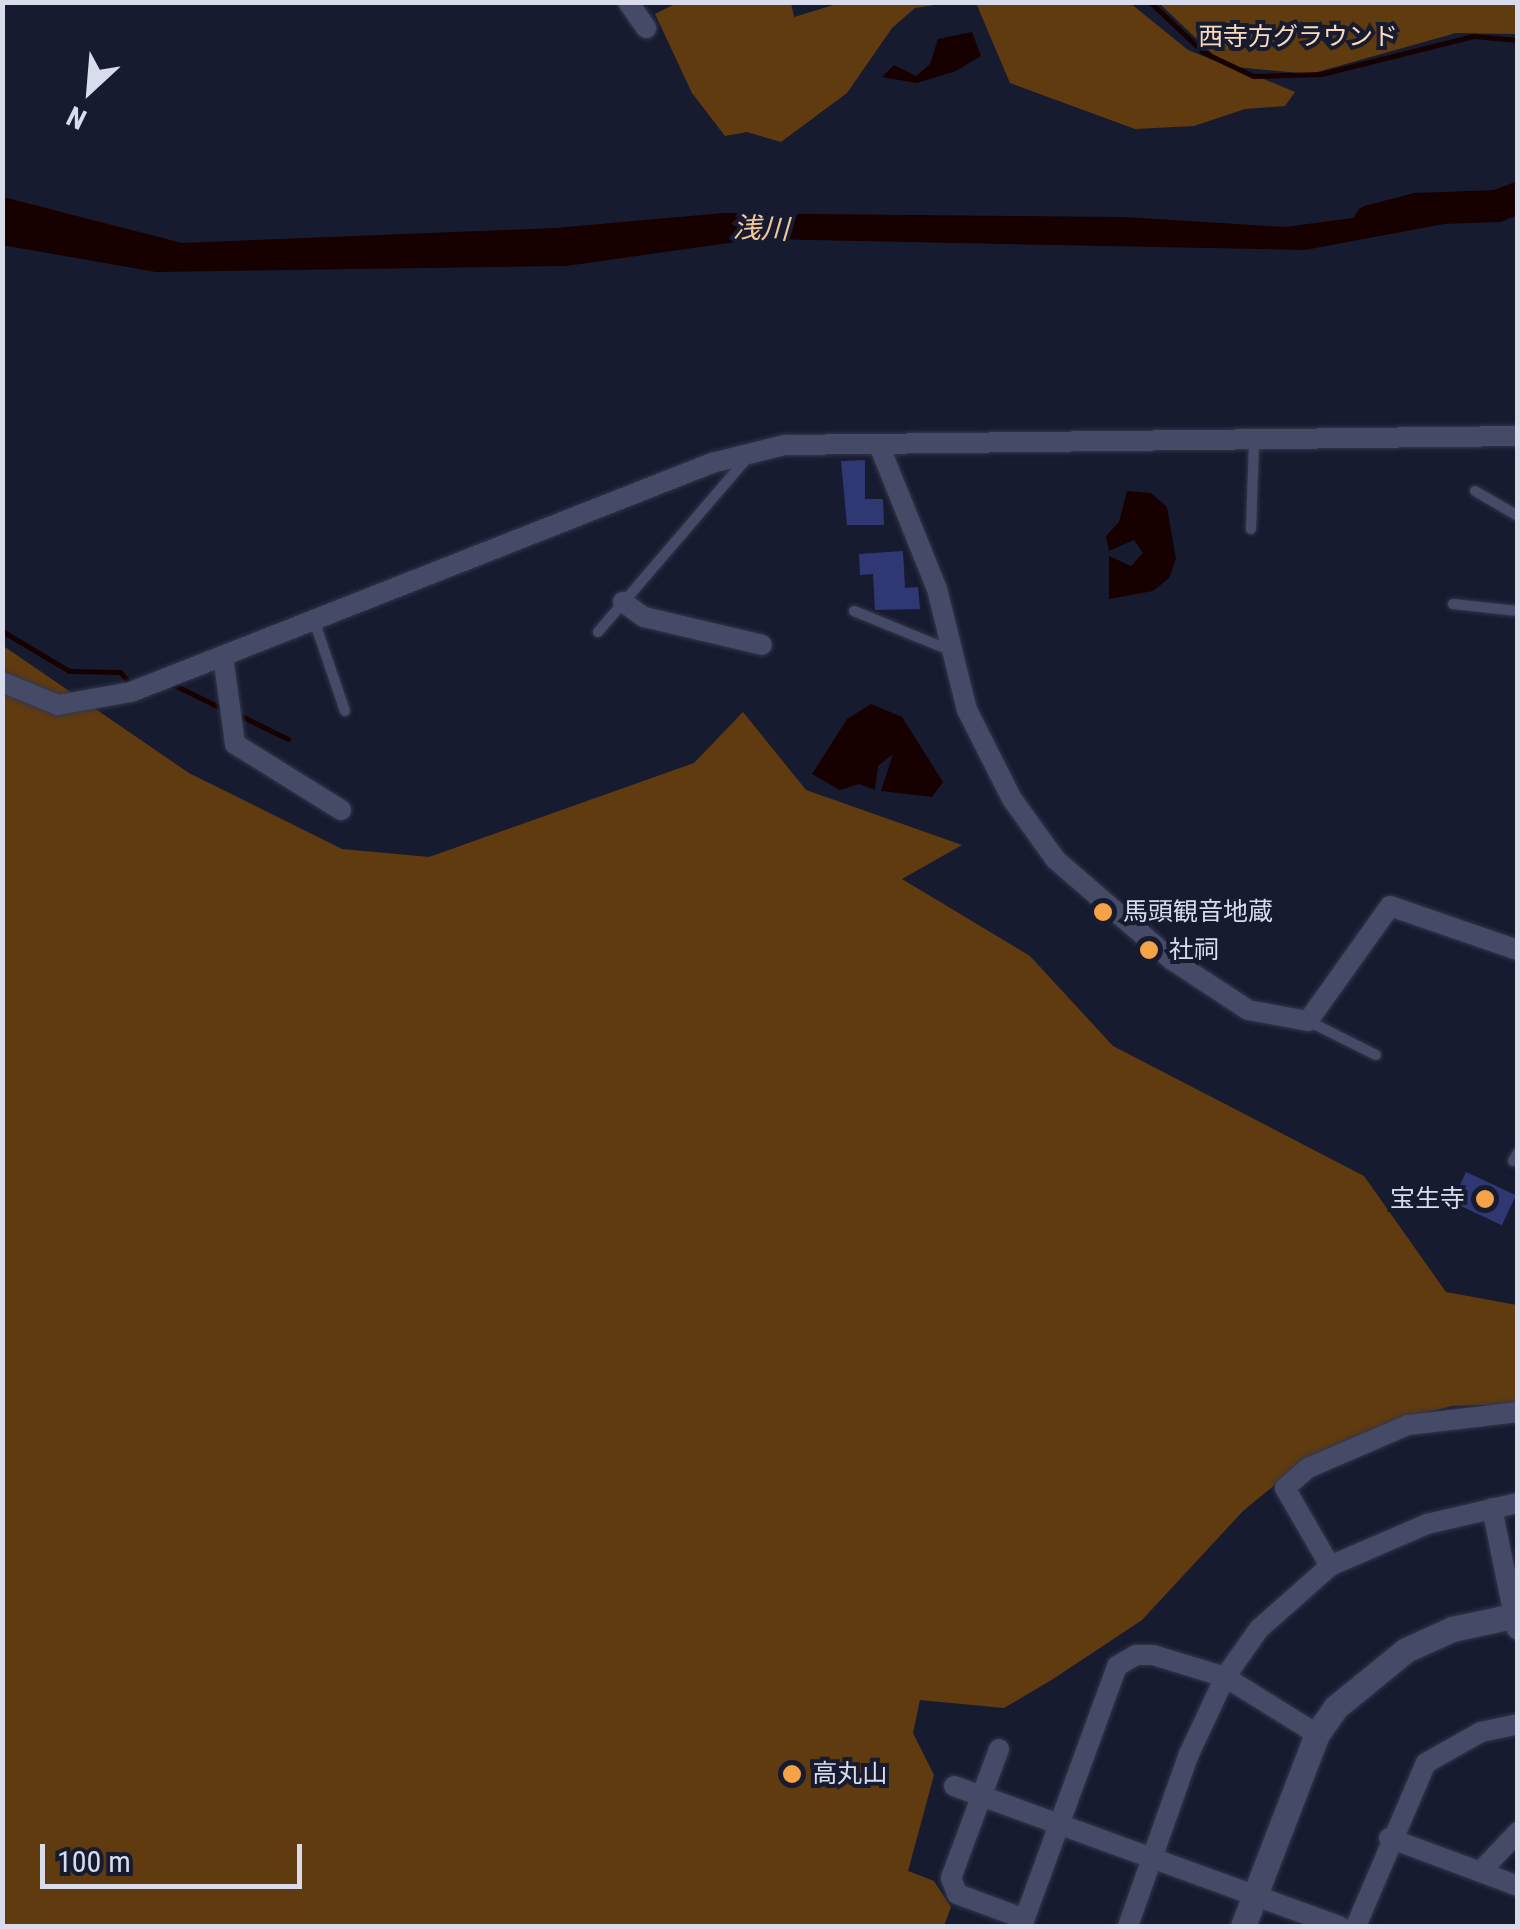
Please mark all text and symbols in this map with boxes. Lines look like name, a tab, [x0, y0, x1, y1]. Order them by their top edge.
park label: 西寺方グラウンド	[1198, 22, 1398, 52]
north arrow	[40, 40, 140, 140]
text: N	[62, 99, 92, 136]
water label: 浅川	[732, 211, 790, 247]
place label: 馬頭観音地蔵	[1123, 897, 1273, 927]
marker: 馬頭観音地蔵	[1092, 901, 1114, 923]
place label: 社祠	[1169, 935, 1219, 965]
marker: 社祠	[1138, 939, 1160, 961]
place label: 宝生寺	[1390, 1184, 1465, 1214]
marker: 宝生寺	[1474, 1188, 1496, 1210]
place label: 高丸山	[812, 1759, 887, 1789]
marker: 高丸山	[781, 1763, 803, 1785]
scale bar	[45, 1824, 308, 1886]
text: 100 m	[57, 1844, 131, 1879]

